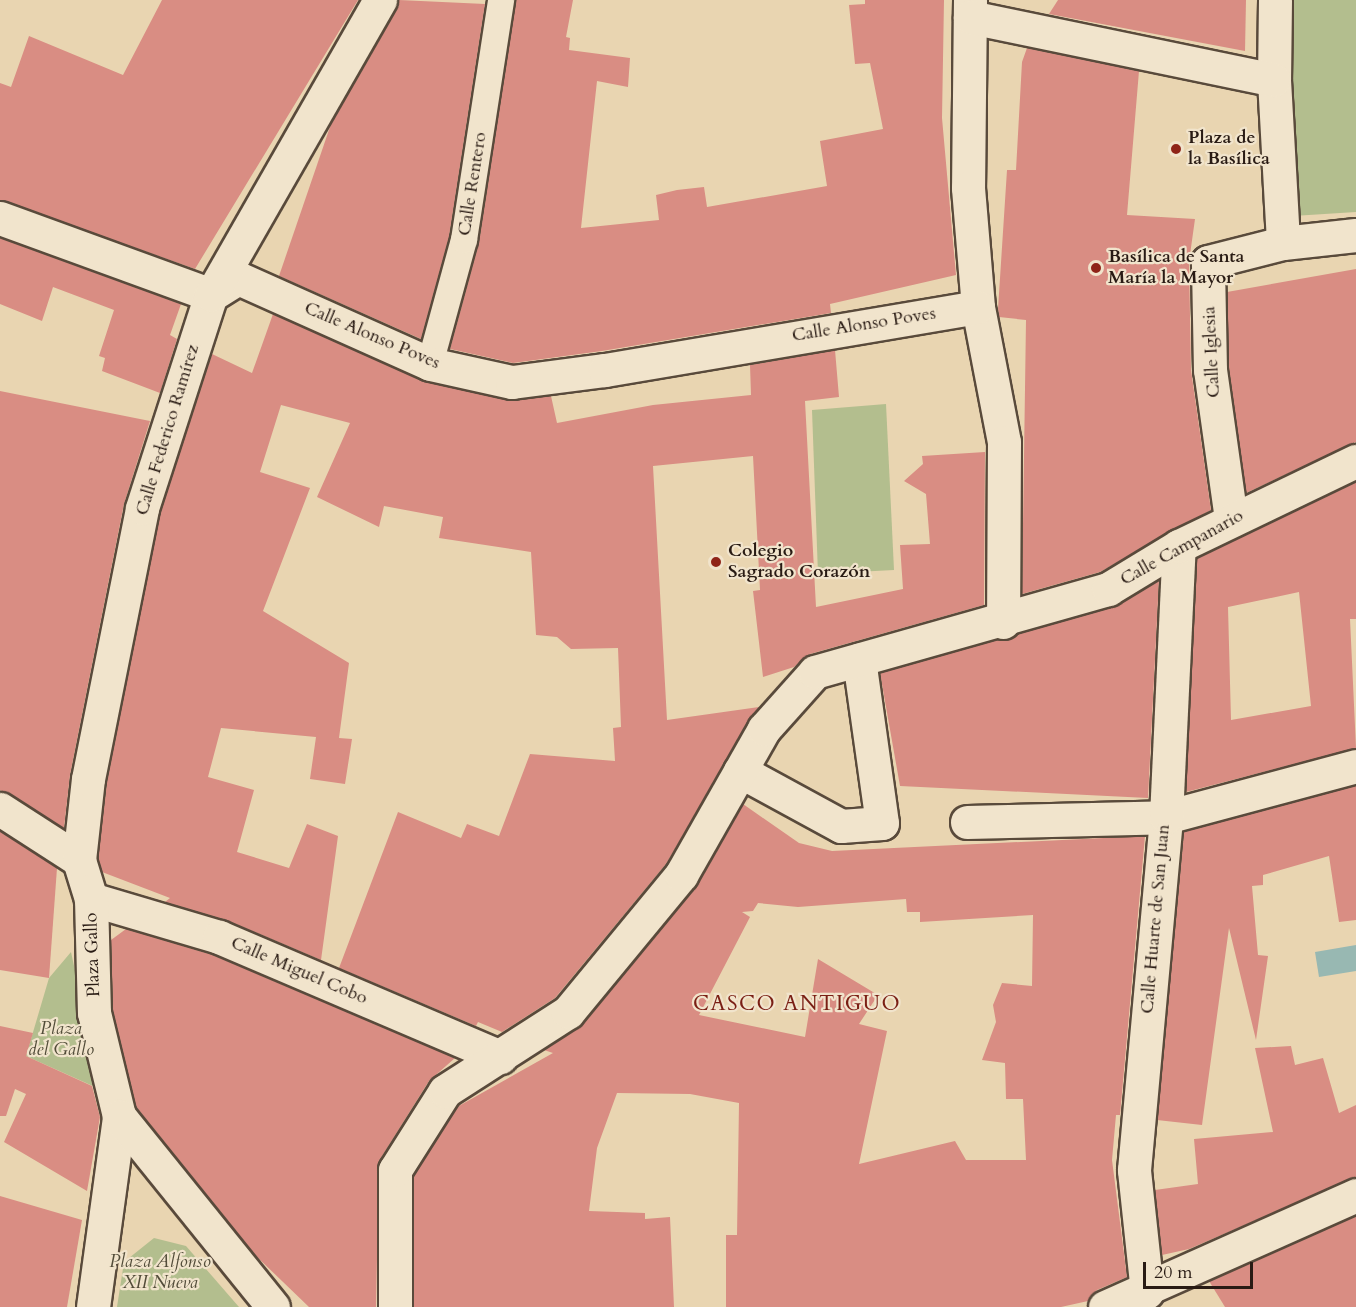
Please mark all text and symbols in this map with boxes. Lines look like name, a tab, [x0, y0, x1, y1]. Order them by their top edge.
place label: Plaza de la Basílica	[1188, 128, 1270, 170]
street label: Calle Rentero	[454, 131, 492, 237]
marker: Plaza de la Basílica	[1169, 142, 1183, 156]
place label: Basílica de Santa María la Mayor	[1108, 247, 1244, 290]
marker: Basílica de Santa María la Mayor	[1089, 261, 1103, 275]
street label: Calle Alonso Poves	[301, 298, 443, 374]
street label: Calle Alonso Poves	[791, 303, 937, 347]
street label: Calle Iglesia	[1199, 306, 1225, 398]
street label: Calle Federico Ramírez	[132, 342, 204, 518]
street label: Calle Campanario	[1117, 505, 1247, 591]
place label: Colegio Sagrado Corazón	[728, 541, 870, 584]
marker: Colegio Sagrado Corazón	[709, 555, 723, 569]
street label: Calle Huarte de San Juan	[1137, 823, 1175, 1015]
street label: Plaza Gallo	[81, 912, 105, 998]
street label: Calle Miguel Cobo	[228, 933, 370, 1009]
district label: CASCO ANTIGUO	[693, 991, 901, 1017]
park label: Plaza del Gallo	[28, 1019, 94, 1062]
scale bar	[1146, 1250, 1256, 1288]
park label: Plaza Alfonso XII Nueva	[109, 1252, 211, 1294]
text: 20 m	[1154, 1260, 1193, 1285]

